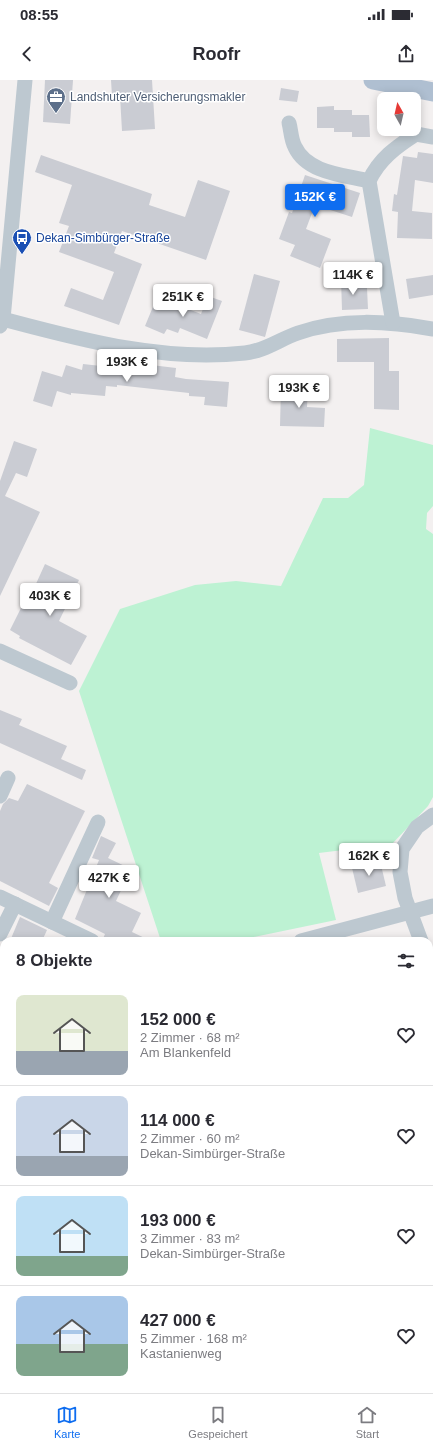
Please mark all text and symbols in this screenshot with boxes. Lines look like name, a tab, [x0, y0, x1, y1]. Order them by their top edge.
text: 08:55	[20, 6, 58, 23]
icon: back	[16, 43, 38, 65]
icon: share	[395, 43, 417, 65]
text: Roofr	[193, 44, 241, 64]
office icon: Landshuter Versicherungsmakler	[45, 86, 67, 114]
place label: Landshuter Versicherungsmakler	[70, 90, 245, 104]
north arrow	[377, 92, 421, 136]
map controls	[377, 92, 421, 136]
pin: 152K €	[282, 184, 348, 218]
text: 152K €	[294, 189, 336, 204]
bus stop icon: Dekan-Simbürger-Straße	[11, 227, 33, 255]
place label: Dekan-Simbürger-Straße	[36, 231, 170, 245]
pin: 114K €	[320, 262, 386, 296]
text: 114K €	[332, 267, 374, 282]
pin: 251K €	[150, 284, 216, 318]
text: 251K €	[162, 289, 204, 304]
pin: 193K €	[94, 349, 160, 383]
text: 193K €	[106, 354, 148, 369]
pin: 193K €	[266, 375, 332, 409]
text: 193K €	[278, 380, 320, 395]
pin: 403K €	[17, 583, 83, 617]
text: 403K €	[29, 588, 71, 603]
pin: 162K €	[336, 843, 402, 877]
text: 162K €	[348, 848, 390, 863]
pin: 427K €	[76, 865, 142, 899]
text: 427K €	[88, 870, 130, 885]
icon: filters	[395, 950, 417, 972]
text: 8 Objekte	[16, 951, 93, 970]
text: 152 000 €	[140, 1010, 216, 1029]
icon: home	[48, 1011, 96, 1059]
icon: heart	[395, 1024, 417, 1046]
text: 2 Zimmer · 68 m²	[140, 1030, 240, 1045]
text: Am Blankenfeld	[140, 1045, 231, 1060]
text: 114 000 €	[140, 1111, 215, 1130]
icon: home	[48, 1112, 96, 1160]
icon: heart	[395, 1125, 417, 1147]
text: 2 Zimmer · 60 m²	[140, 1131, 240, 1146]
text: Dekan-Simbürger-Straße	[140, 1146, 285, 1161]
text: 193 000 €	[140, 1211, 216, 1230]
icon: home	[48, 1212, 96, 1260]
icon: heart	[395, 1225, 417, 1247]
text: 3 Zimmer · 83 m²	[140, 1231, 240, 1246]
text: Dekan-Simbürger-Straße	[140, 1246, 285, 1261]
text: 427 000 €	[140, 1311, 216, 1330]
icon: home	[48, 1312, 96, 1360]
icon: heart	[395, 1325, 417, 1347]
text: 5 Zimmer · 168 m²	[140, 1331, 247, 1346]
text: Kastanienweg	[140, 1346, 222, 1361]
tab: Karte	[54, 1404, 80, 1440]
tab: Gespeichert	[188, 1404, 248, 1440]
tab: Start	[356, 1404, 379, 1440]

